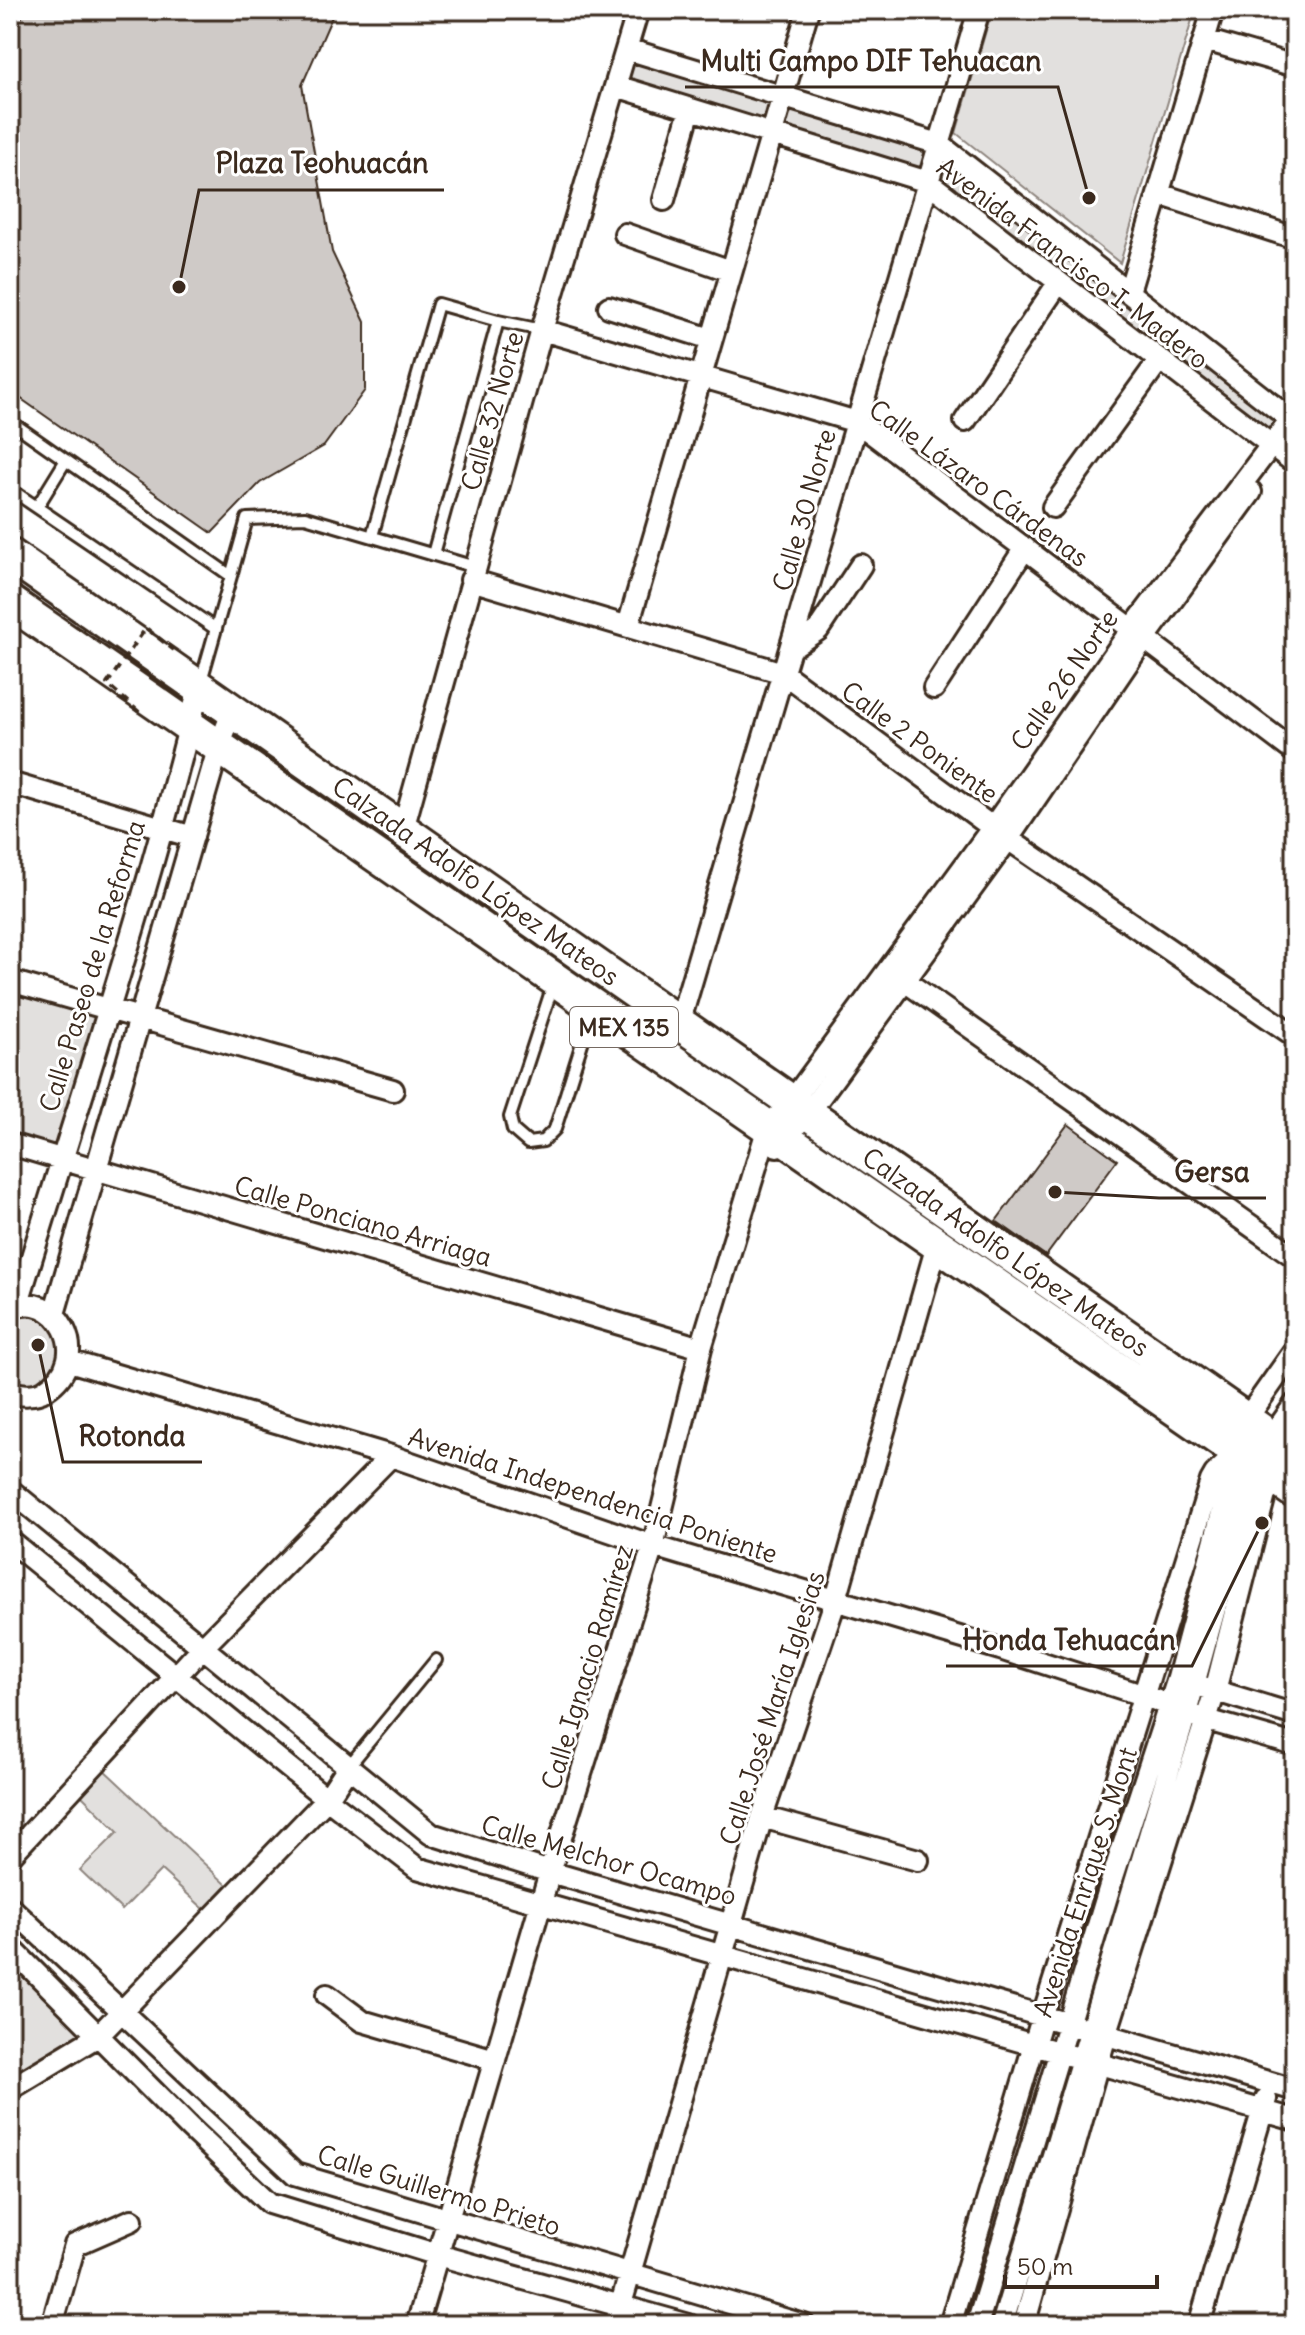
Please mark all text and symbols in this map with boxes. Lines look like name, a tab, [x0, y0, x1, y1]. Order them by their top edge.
callout: Multi Campo DIF Tehuacan	[685, 35, 1058, 87]
text: Multi Campo DIF Tehuacan	[701, 43, 1041, 79]
callout: Plaza Teohuacán	[199, 138, 444, 190]
text: Plaza Teohuacán	[216, 145, 428, 181]
street label: Avenida Francisco I. Madero	[931, 150, 1215, 376]
street label: Calle 32 Norte	[454, 328, 530, 494]
street label: Calle Lázaro Cárdenas	[863, 392, 1095, 574]
street label: Calle 30 Norte	[765, 425, 843, 595]
street label: Calle 26 Norte	[1003, 603, 1125, 757]
street label: Calle 2 Poniente	[835, 674, 1005, 810]
street label: Calzada Adolfo López Mateos	[326, 769, 626, 993]
street label: Calle Paseo de la Reforma	[32, 816, 152, 1116]
road number: MEX 135	[570, 1007, 678, 1047]
street label: Calzada Adolfo López Mateos	[856, 1140, 1156, 1364]
callout: Gersa	[1159, 1146, 1266, 1198]
text: Gersa	[1174, 1154, 1250, 1190]
street label: Calle Ponciano Arriaga	[231, 1168, 495, 1274]
callout: Rotonda	[63, 1410, 202, 1462]
text: Rotonda	[79, 1418, 185, 1454]
street label: Avenida Independencia Poniente	[404, 1420, 782, 1570]
street label: Calle Ignacio Ramírez	[534, 1540, 640, 1794]
street label: Calle José María Iglesias	[712, 1567, 832, 1849]
callout: Honda Tehuacán	[946, 1614, 1192, 1666]
text: Honda Tehuacán	[962, 1622, 1176, 1658]
street label: Avenida Enrique S. Mont	[1026, 1743, 1144, 2021]
street label: Calle Melchor Ocampo	[477, 1808, 741, 1912]
street label: Calle Guillermo Prieto	[313, 2137, 565, 2243]
scale bar	[1005, 2239, 1157, 2289]
text: 50 m	[1017, 2251, 1073, 2281]

